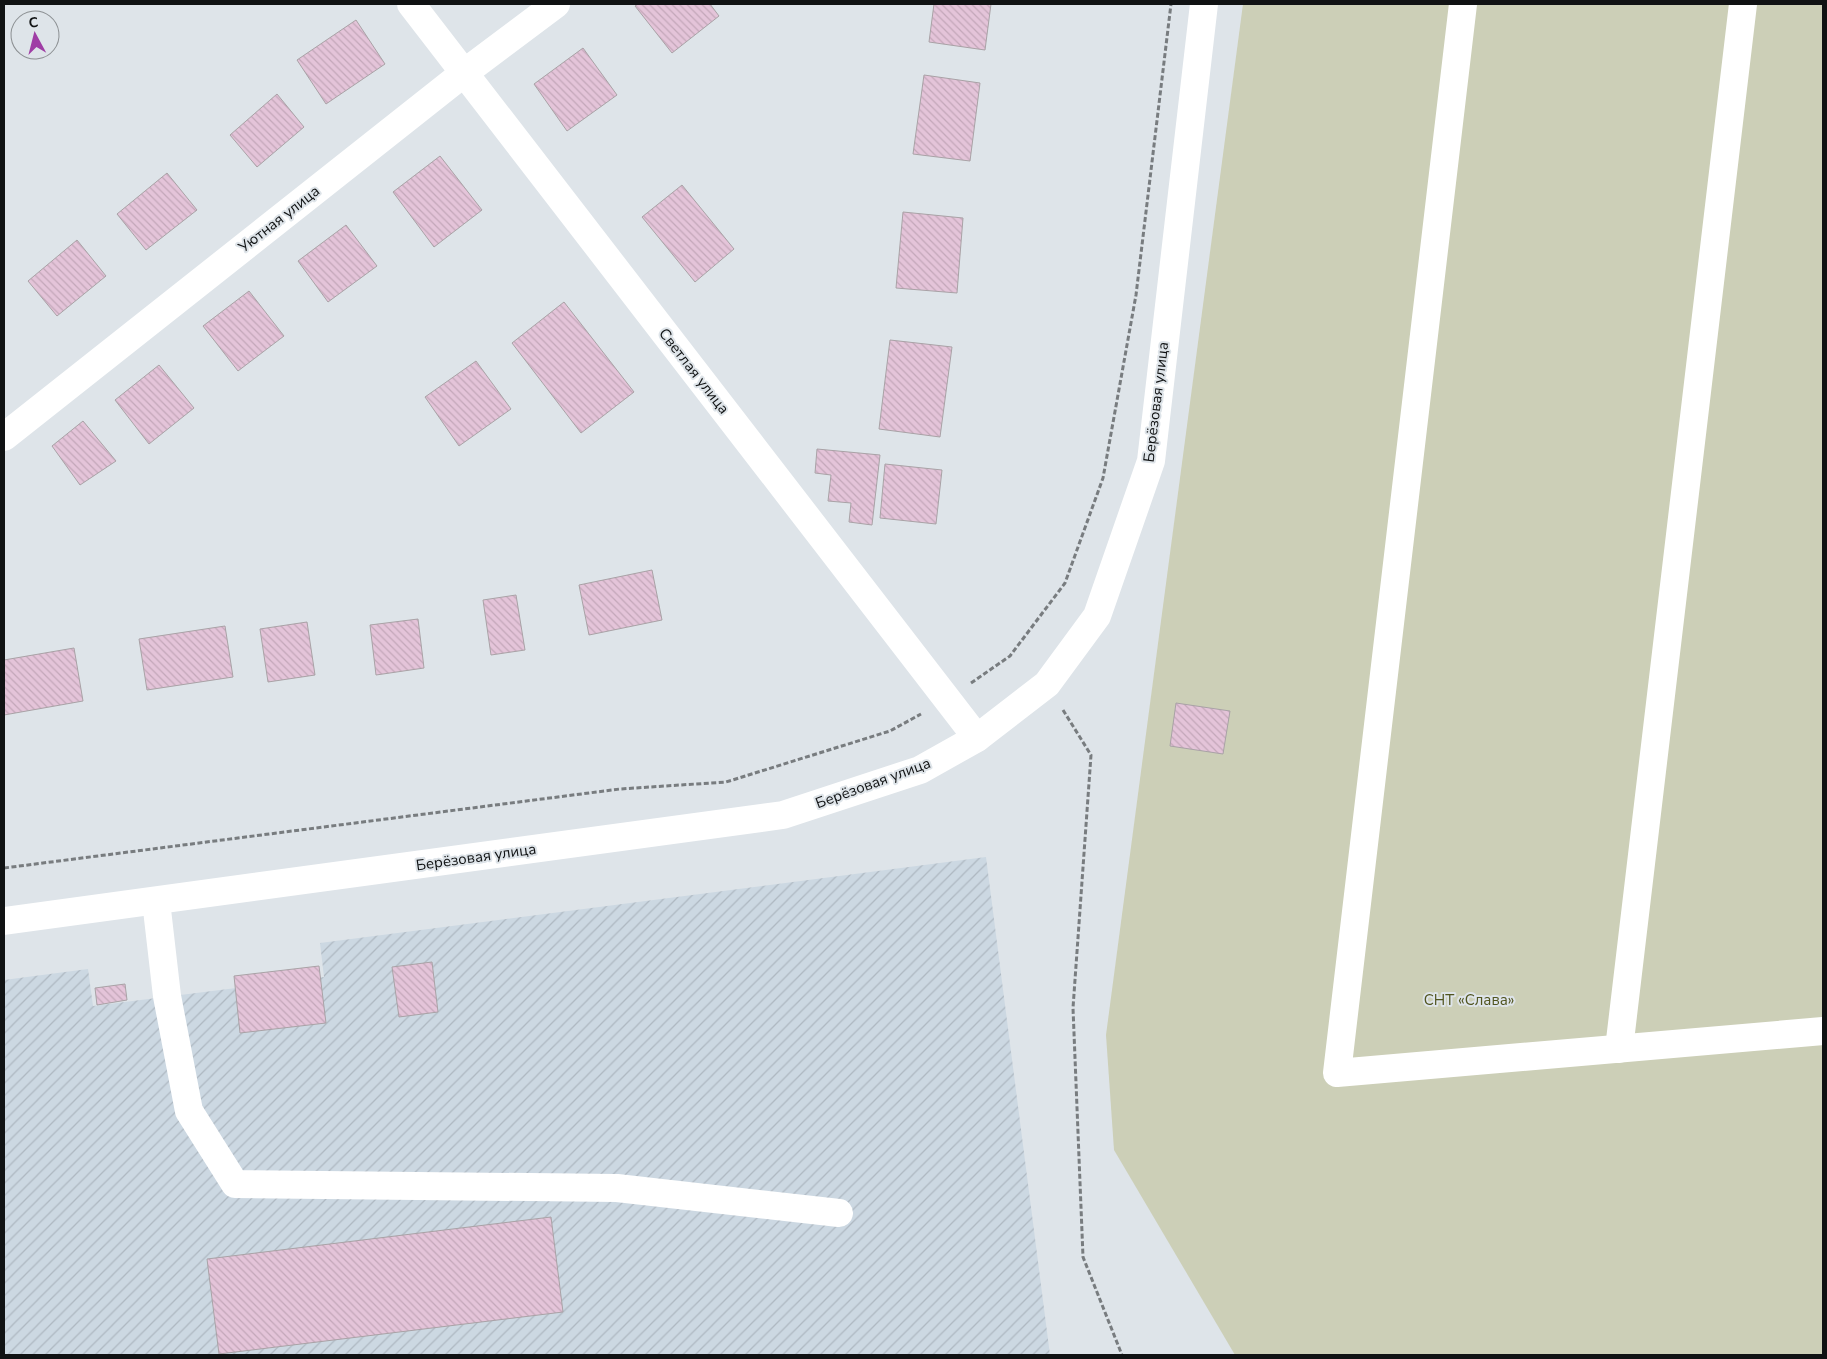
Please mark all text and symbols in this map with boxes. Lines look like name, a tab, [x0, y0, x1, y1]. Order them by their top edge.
north arrow	[10, 10, 60, 60]
text: С	[28, 13, 40, 33]
street label: Уютная улица	[234, 181, 324, 258]
street label: Светлая улица	[654, 324, 734, 418]
street label: Берёзовая улица	[1139, 341, 1173, 463]
street label: Берёзовая улица	[813, 753, 933, 813]
street label: Берёзовая улица	[415, 839, 537, 875]
park label: СНТ «Слава»	[1424, 990, 1514, 1010]

